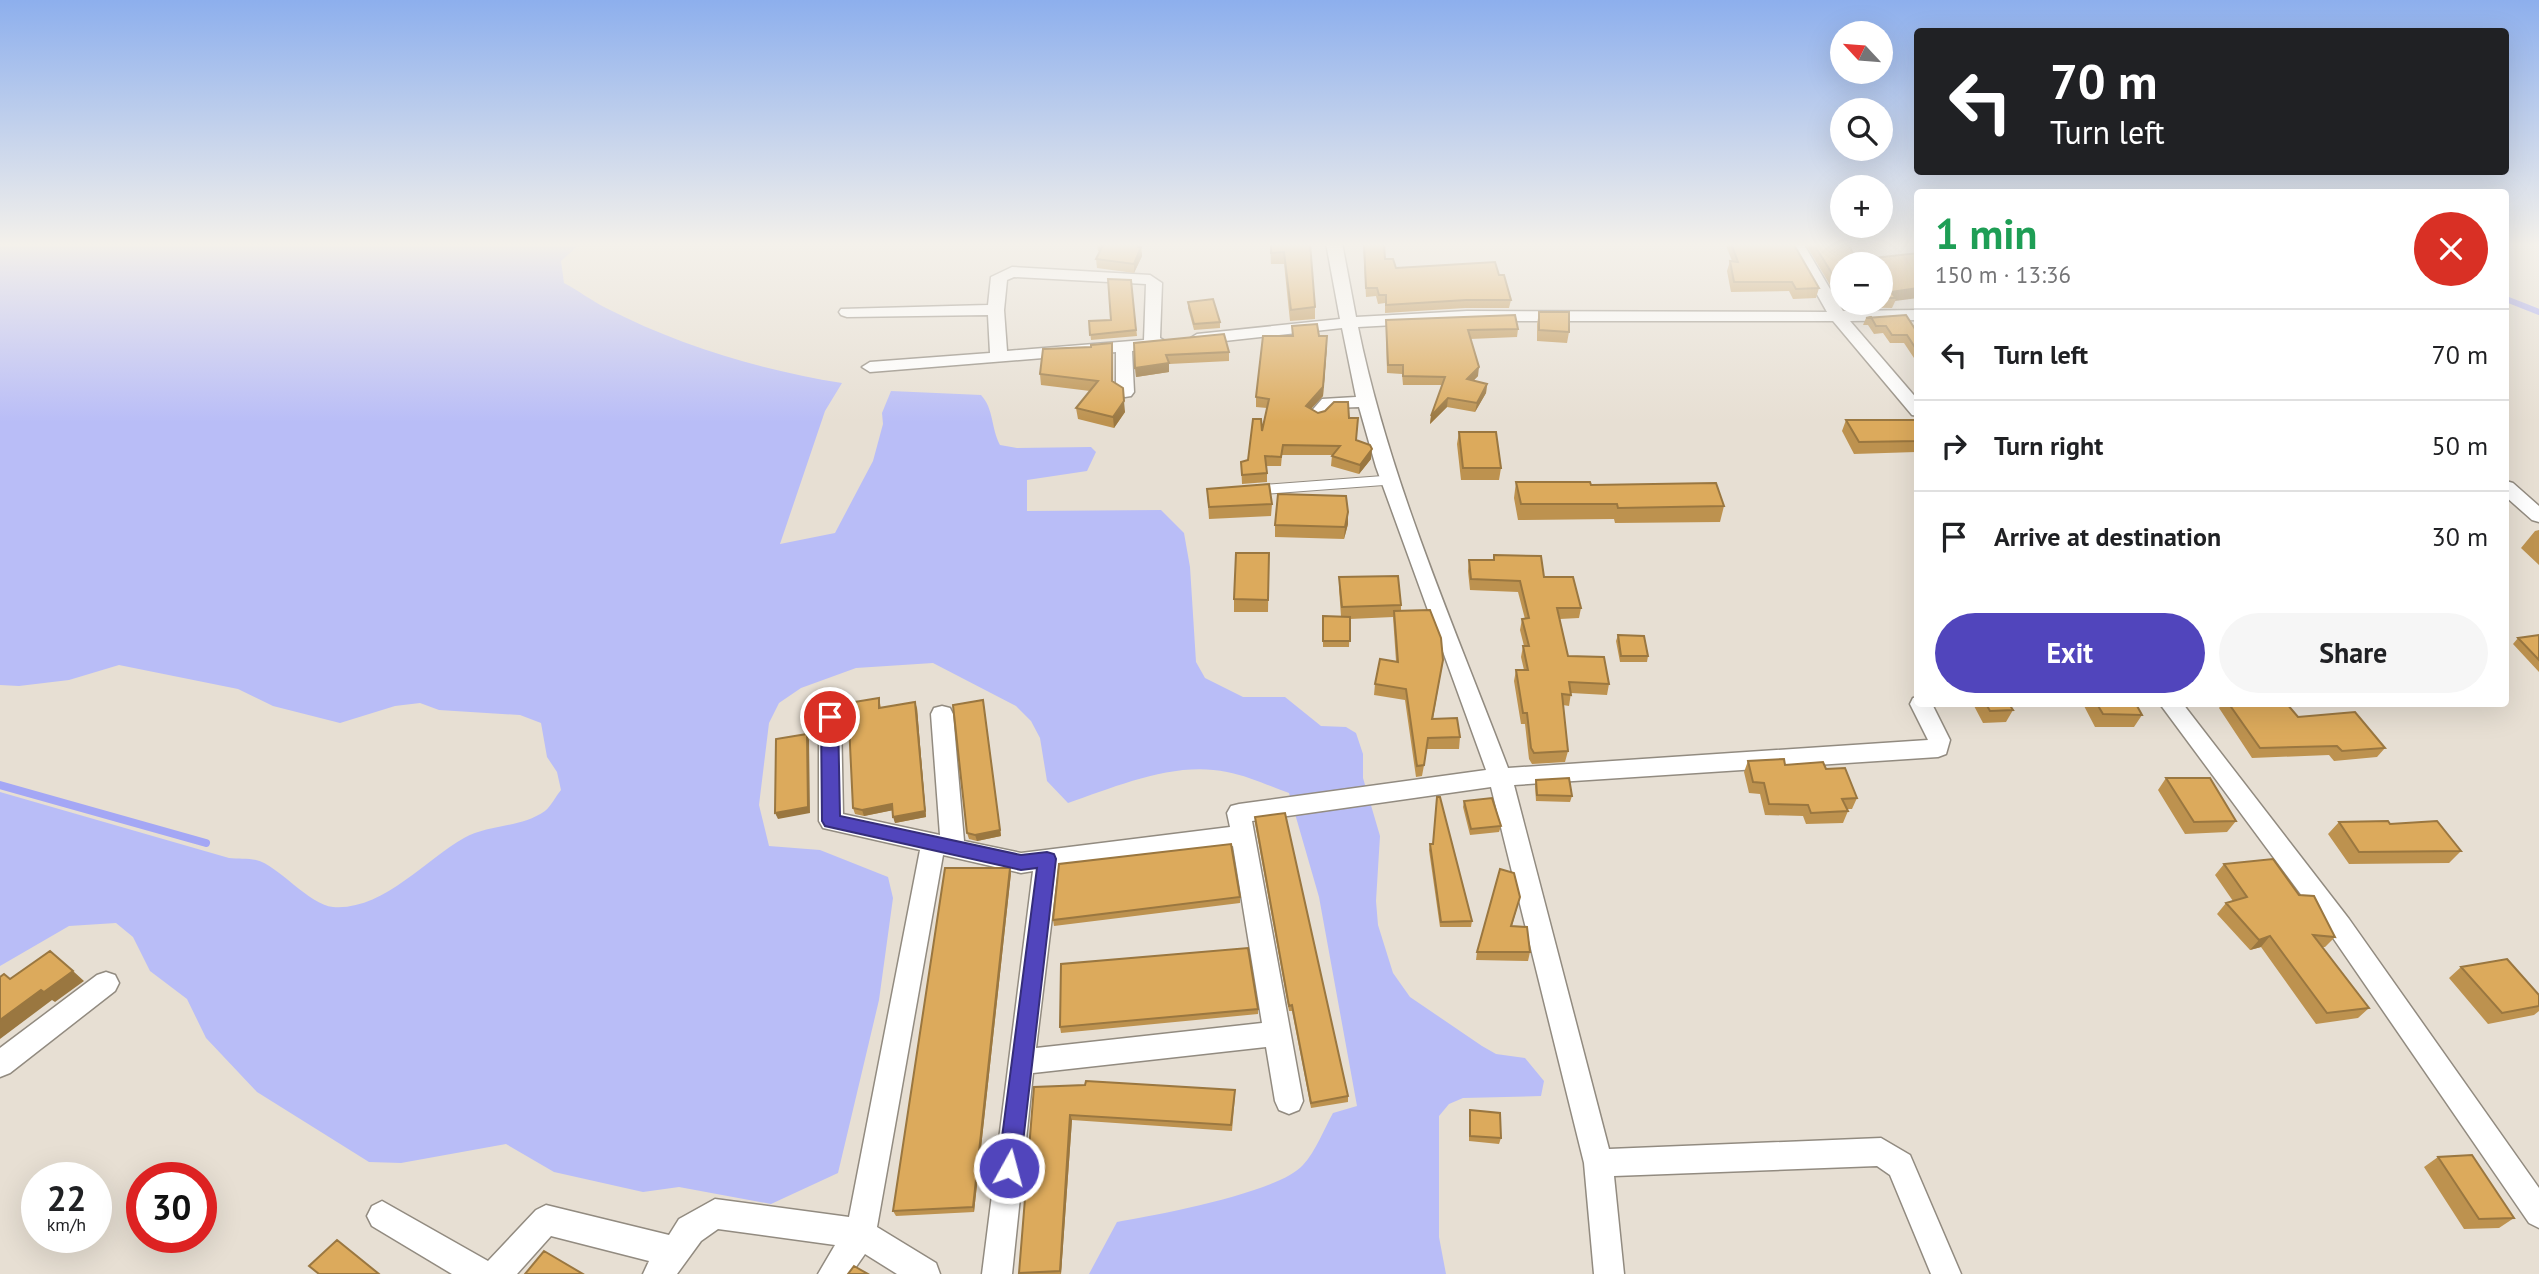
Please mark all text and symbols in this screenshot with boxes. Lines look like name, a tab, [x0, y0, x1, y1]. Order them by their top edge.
north arrow	[1830, 21, 1894, 84]
map controls	[1830, 21, 1893, 315]
text: 70 m	[2050, 49, 2157, 113]
icon: left	[1935, 56, 2026, 147]
button: search	[1830, 98, 1893, 161]
text: Turn left	[2050, 111, 2165, 153]
button: +	[1830, 175, 1893, 238]
text: 1 min	[1935, 206, 2037, 261]
button: close	[2414, 212, 2488, 286]
button: −	[1830, 252, 1893, 315]
text: 150 m · 13:36	[1935, 260, 2071, 289]
icon: left	[1935, 336, 1973, 374]
text: Turn left	[1994, 338, 2088, 371]
text: 70 m	[2432, 338, 2488, 371]
icon: right	[1935, 427, 1973, 465]
text: Turn right	[1994, 429, 2103, 462]
text: 50 m	[2432, 429, 2488, 462]
icon: arrive	[1935, 518, 1973, 556]
text: Arrive at destination	[1994, 520, 2221, 553]
text: 30 m	[2432, 520, 2488, 553]
button: Exit	[1935, 613, 2205, 693]
button: Share	[2219, 613, 2488, 693]
pin	[800, 687, 860, 747]
icon: arrive	[811, 698, 849, 736]
position arrow	[972, 1131, 1046, 1205]
speed limit sign: 30	[126, 1162, 217, 1253]
text: 22	[47, 1175, 86, 1221]
text: km/h	[47, 1213, 86, 1236]

